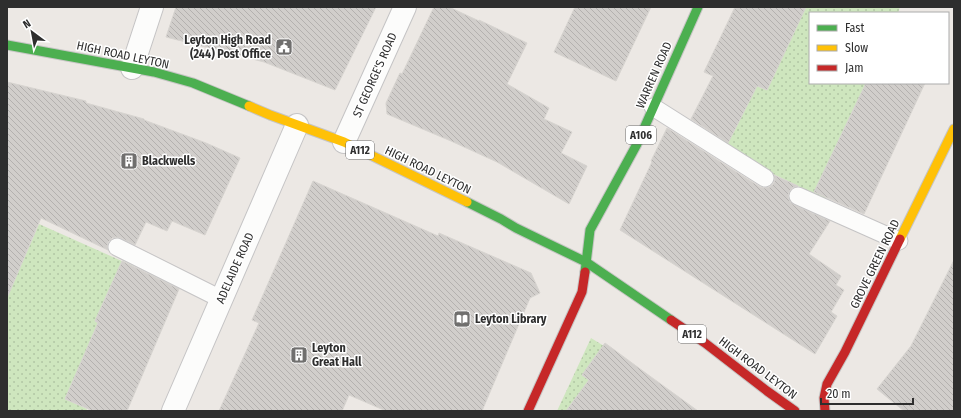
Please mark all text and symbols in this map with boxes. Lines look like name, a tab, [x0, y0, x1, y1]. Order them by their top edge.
north arrow	[12, 12, 52, 52]
legend	[809, 12, 949, 84]
text: N	[21, 17, 33, 31]
text: Fast	[845, 21, 864, 35]
street label: ST GEORGE'S ROAD	[350, 30, 400, 120]
place label: Leyton High Road (244) Post Office	[184, 33, 271, 61]
public building icon: Leyton High Road (244) Post Office	[274, 37, 294, 57]
street label: HIGH ROAD LEYTON	[75, 38, 171, 72]
street label: WARREN ROAD	[633, 40, 675, 110]
text: Slow	[845, 41, 868, 55]
text: Jam	[845, 61, 863, 75]
road number: A106	[626, 126, 656, 144]
road number: A112	[346, 141, 374, 159]
street label: HIGH ROAD LEYTON	[383, 143, 473, 197]
building icon: Blackwells	[119, 151, 139, 171]
place label: Blackwells	[142, 154, 196, 168]
street label: GROVE GREEN ROAD	[847, 217, 903, 311]
street label: ADELAIDE ROAD	[213, 230, 257, 306]
library icon: Leyton Library	[452, 309, 472, 329]
place label: Leyton Library	[475, 312, 547, 326]
road number: A112	[678, 325, 706, 343]
street label: HIGH ROAD LEYTON	[716, 334, 800, 402]
place label: Leyton Great Hall	[312, 341, 362, 369]
building icon: Leyton Great Hall	[289, 345, 309, 365]
scale bar	[821, 380, 913, 406]
text: 20 m	[827, 387, 851, 401]

